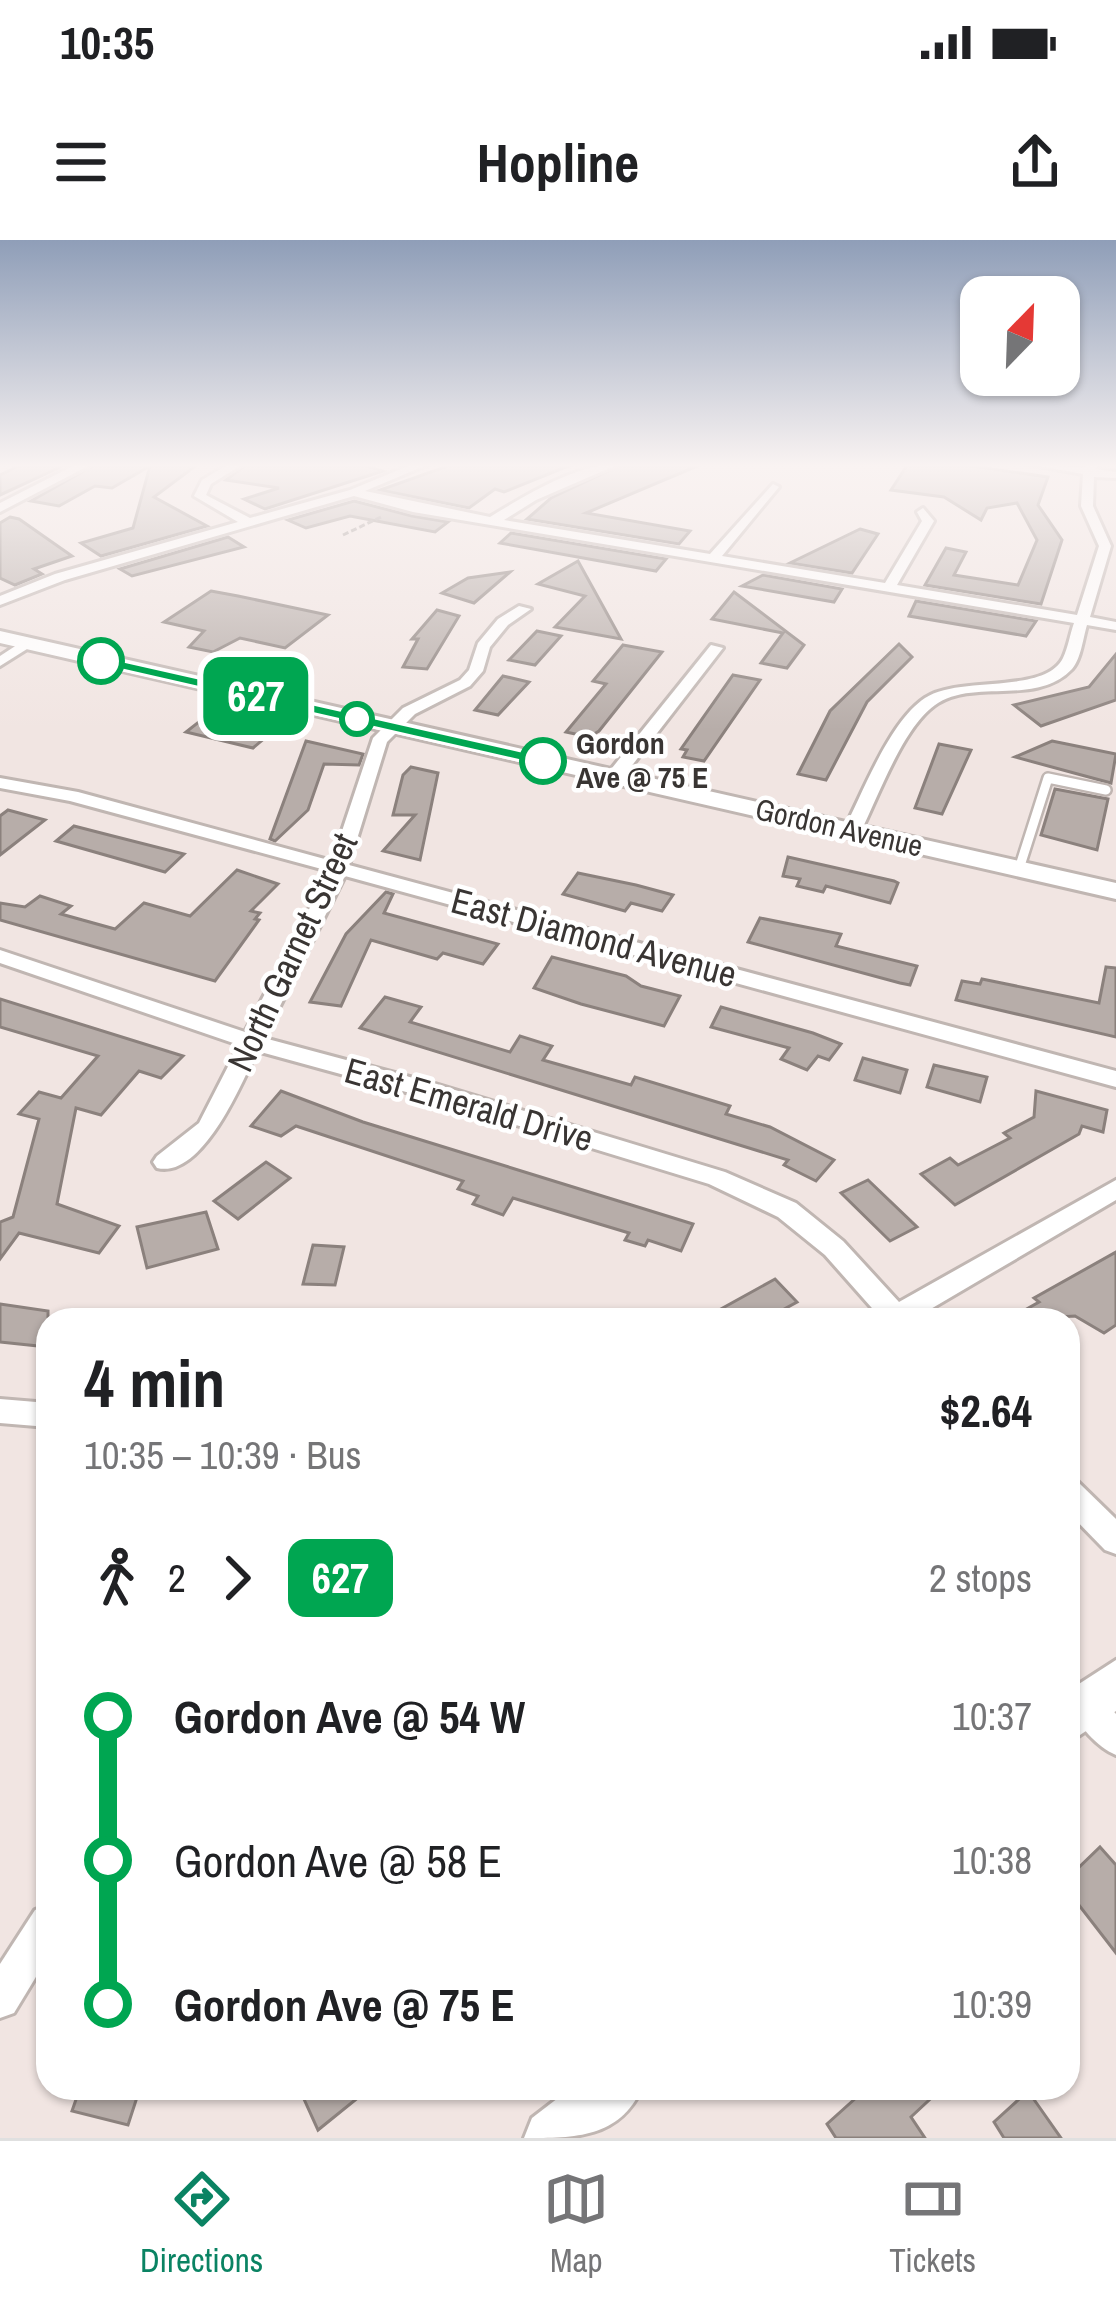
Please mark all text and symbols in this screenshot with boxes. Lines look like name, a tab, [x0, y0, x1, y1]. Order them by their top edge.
text: 10:35	[60, 12, 154, 73]
text: Hopline	[477, 126, 639, 199]
icon: menu	[48, 129, 114, 195]
icon: share	[1002, 129, 1068, 195]
north arrow	[960, 276, 1080, 396]
map controls	[960, 276, 1080, 396]
unlabelled marker	[79, 639, 123, 683]
line badge: 627	[187, 657, 325, 735]
text: 627	[227, 668, 285, 724]
unlabelled marker	[341, 703, 373, 735]
place label: Gordon Ave @ 75 E	[576, 723, 709, 797]
marker: Gordon Ave @ 75 E	[521, 739, 565, 783]
street label: Gordon Avenue	[752, 788, 927, 866]
street label: North Garnet Street	[216, 825, 368, 1079]
street label: East Diamond Avenue	[446, 876, 742, 998]
street label: East Emerald Drive	[339, 1046, 599, 1162]
text: 4 min	[84, 1339, 225, 1428]
text: $2.64	[940, 1380, 1032, 1441]
text: 10:35 – 10:39 · Bus	[84, 1429, 361, 1481]
icon: walk	[84, 1545, 150, 1611]
icon: forward	[204, 1545, 270, 1611]
text: 627	[312, 1550, 369, 1606]
text: 2	[168, 1552, 186, 1604]
text: 2 stops	[929, 1552, 1032, 1604]
text: Gordon Ave @ 54 W	[174, 1686, 525, 1747]
text: 10:37	[952, 1690, 1032, 1742]
text: Gordon Ave @ 58 E	[174, 1830, 502, 1891]
text: 10:38	[952, 1834, 1032, 1886]
text: Gordon Ave @ 75 E	[174, 1974, 515, 2035]
text: 10:39	[952, 1978, 1032, 2030]
tab: Directions	[140, 2166, 263, 2282]
tab: Map	[543, 2166, 609, 2282]
tab: Tickets	[889, 2166, 976, 2282]

